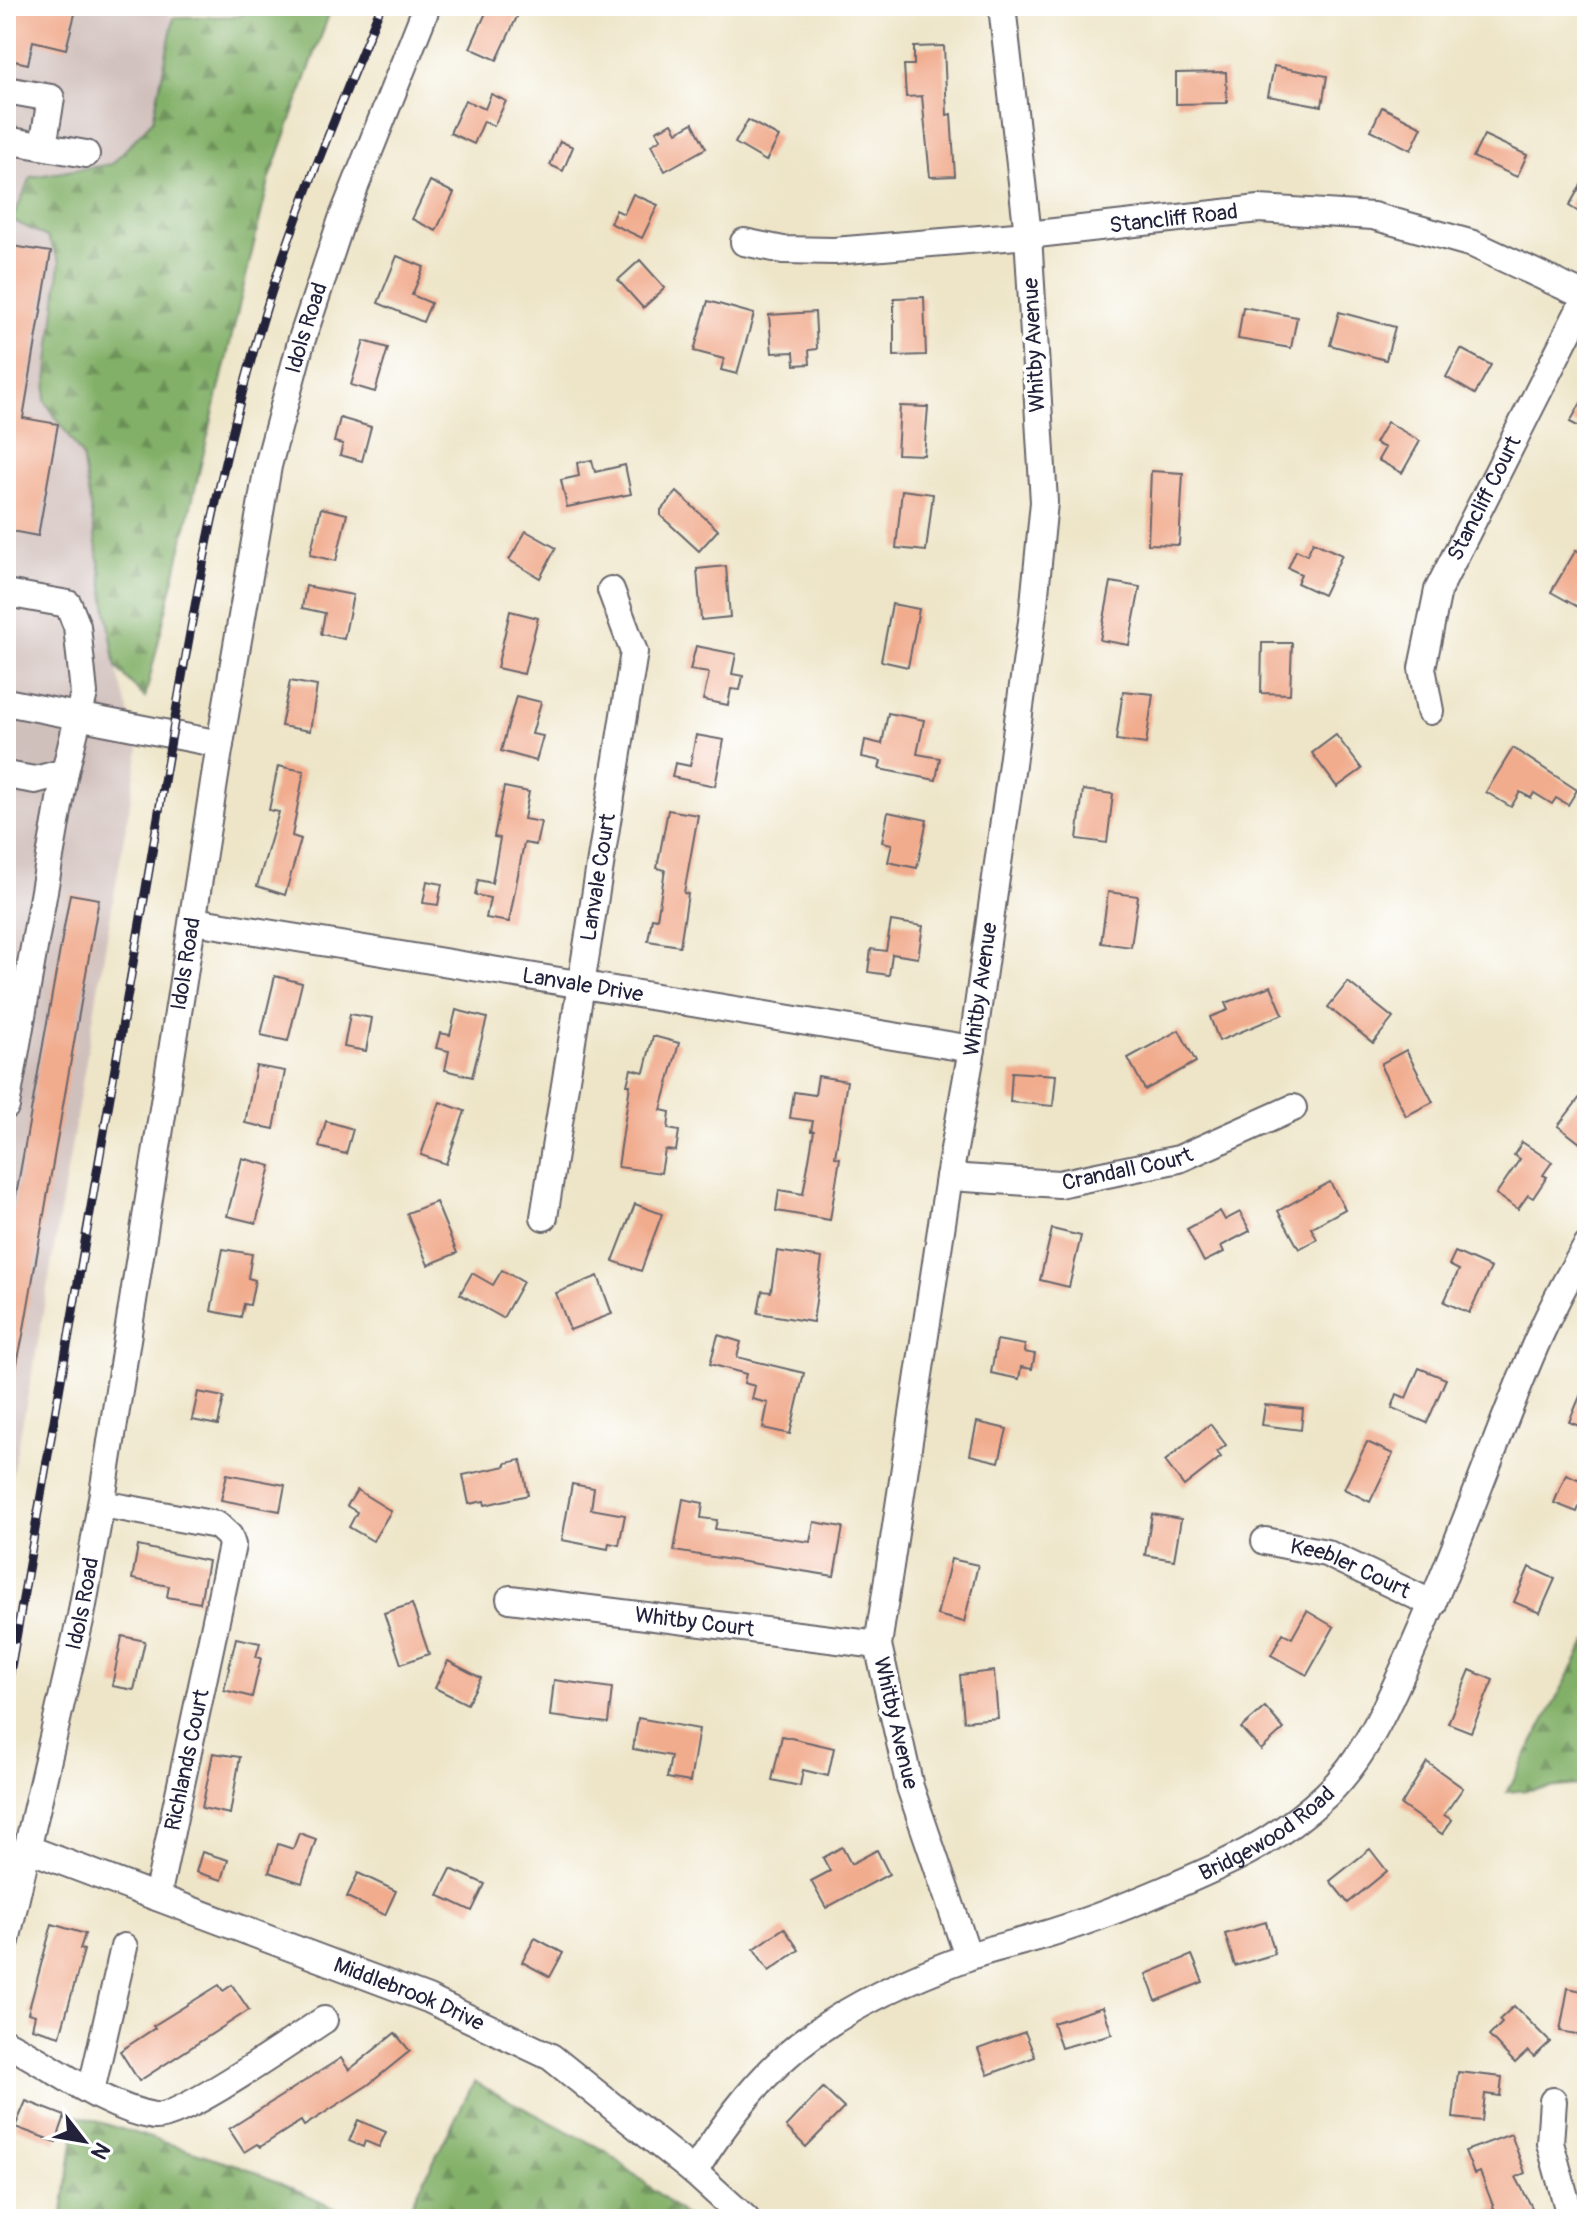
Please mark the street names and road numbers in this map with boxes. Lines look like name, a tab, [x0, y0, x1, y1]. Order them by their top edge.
street label: Stancliff Road	[1108, 197, 1239, 240]
street label: Whitby Avenue	[1016, 277, 1052, 413]
street label: Idols Road	[279, 279, 334, 376]
street label: Stancliff Court	[1441, 431, 1528, 566]
street label: Lanvale Court	[574, 811, 622, 943]
street label: Idols Road	[165, 915, 207, 1012]
street label: Whitby Avenue	[957, 920, 1004, 1058]
street label: Lanvale Drive	[520, 961, 646, 1009]
street label: Crandall Court	[1059, 1141, 1197, 1197]
street label: Keebler Court	[1288, 1532, 1415, 1605]
street label: Idols Road	[60, 1555, 105, 1653]
street label: Whitby Court	[633, 1601, 756, 1643]
street label: Whitby Avenue	[867, 1654, 925, 1792]
street label: Richlands Court	[158, 1687, 216, 1833]
street label: Bridgewood Road	[1195, 1780, 1341, 1887]
street label: Middlebrook Drive	[330, 1951, 489, 2038]

